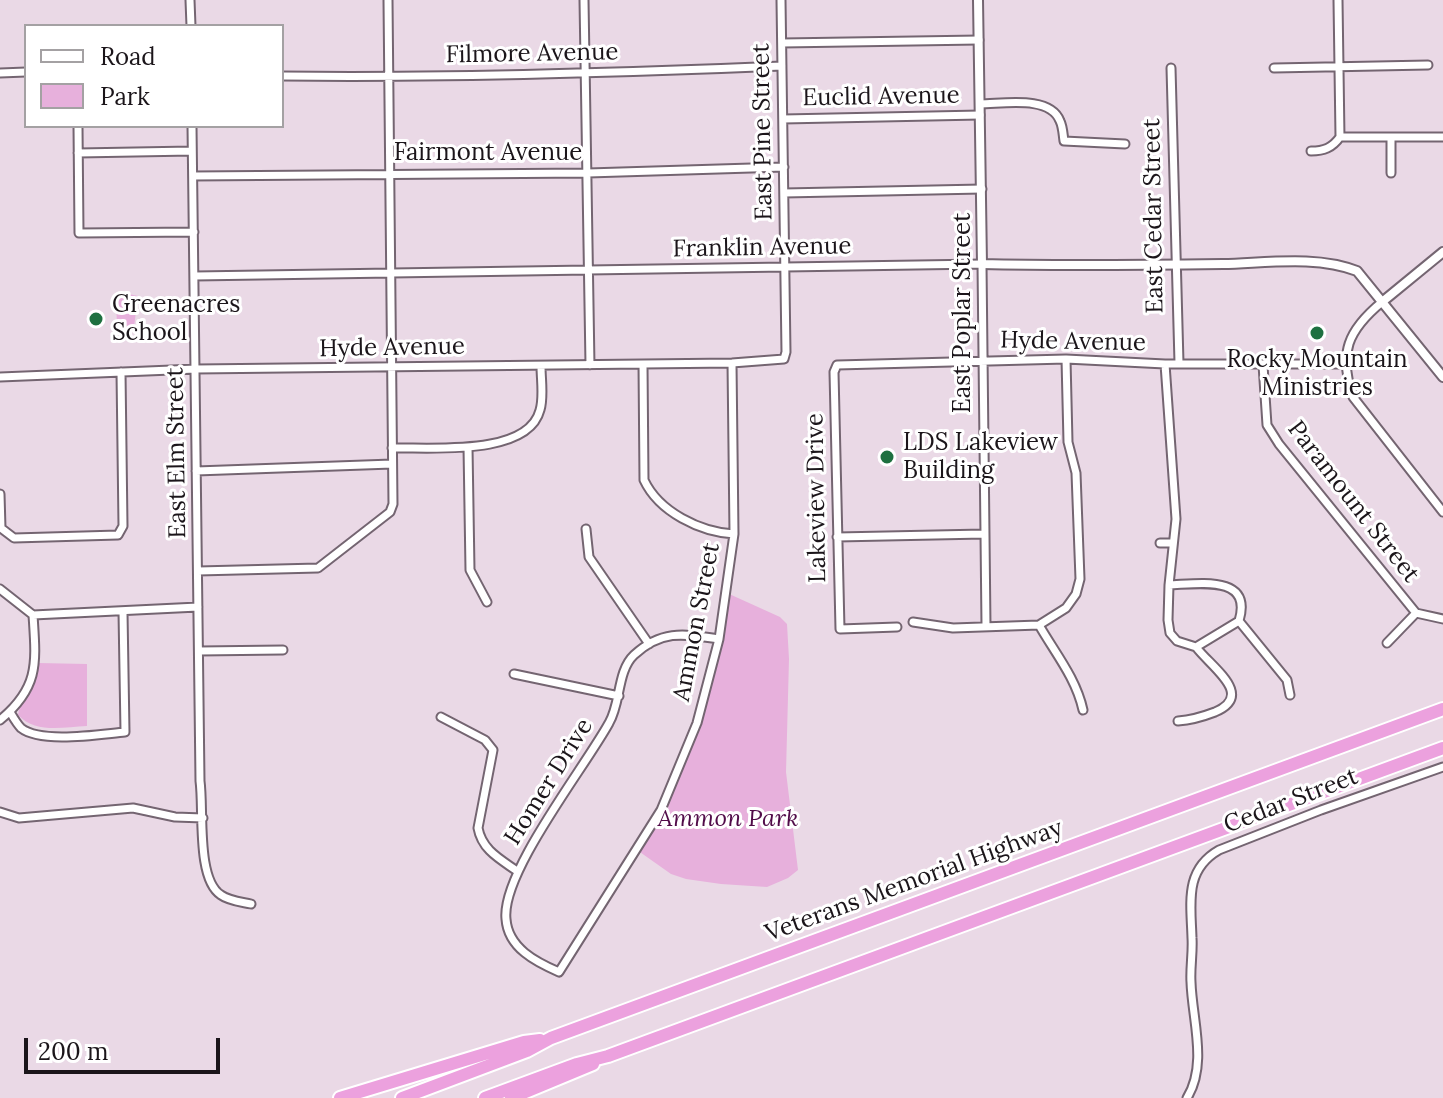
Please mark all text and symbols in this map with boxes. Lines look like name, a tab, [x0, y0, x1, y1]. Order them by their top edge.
legend	[24, 24, 284, 128]
street label: Filmore Avenue	[445, 38, 619, 70]
text: Road	[100, 41, 156, 72]
street label: East Pine Street	[747, 43, 779, 221]
text: Park	[100, 81, 150, 112]
street label: Euclid Avenue	[802, 81, 960, 113]
street label: East Cedar Street	[1138, 118, 1170, 314]
street label: Fairmont Avenue	[394, 139, 582, 167]
street label: East Poplar Street	[949, 213, 977, 413]
street label: Franklin Avenue	[672, 232, 852, 264]
place label: Greenacres School	[112, 291, 240, 347]
marker: Greenacres School	[87, 310, 105, 328]
marker: Rocky Mountain Ministries	[1308, 324, 1326, 342]
street label: Hyde Avenue	[1000, 326, 1146, 358]
street label: Hyde Avenue	[319, 332, 465, 364]
place label: Rocky Mountain Ministries	[1226, 346, 1408, 402]
street label: East Elm Street	[161, 367, 193, 539]
street label: Lakeview Drive	[801, 413, 833, 583]
street label: Paramount Street	[1281, 415, 1425, 589]
place label: LDS Lakeview Building	[903, 429, 1058, 485]
marker: LDS Lakeview Building	[878, 448, 896, 466]
street label: Ammon Street	[668, 540, 726, 704]
street label: Homer Drive	[499, 714, 599, 850]
street label: Cedar Street	[1220, 762, 1362, 840]
park label: Ammon Park	[658, 805, 798, 833]
street label: Veterans Memorial Highway	[761, 814, 1067, 948]
scale bar	[28, 1022, 224, 1072]
text: 200 m	[38, 1036, 108, 1067]

